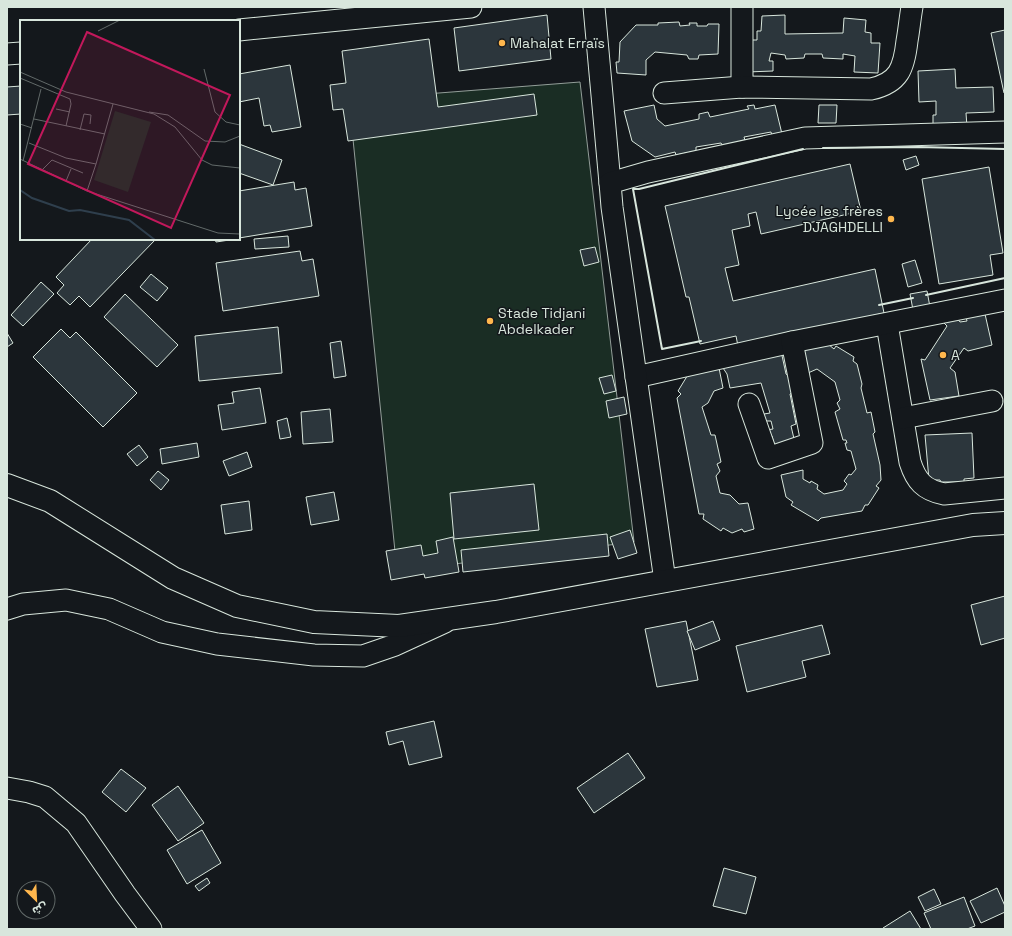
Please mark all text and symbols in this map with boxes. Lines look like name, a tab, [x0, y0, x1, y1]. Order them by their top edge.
inset map	[20, 20, 240, 240]
place label: Mahalat Erraïs	[510, 34, 605, 52]
marker: Mahalat Erraïs	[497, 38, 507, 48]
place label: Lycée les frères DJAGHDELLI	[775, 202, 883, 236]
marker: Lycée les frères DJAGHDELLI	[886, 214, 896, 224]
place label: Stade Tidjani Abdelkader	[498, 304, 585, 338]
marker: Stade Tidjani Abdelkader	[485, 316, 495, 326]
place label: A	[951, 346, 960, 364]
marker: A	[938, 350, 948, 360]
north arrow	[16, 880, 56, 920]
text: ش	[30, 900, 50, 919]

